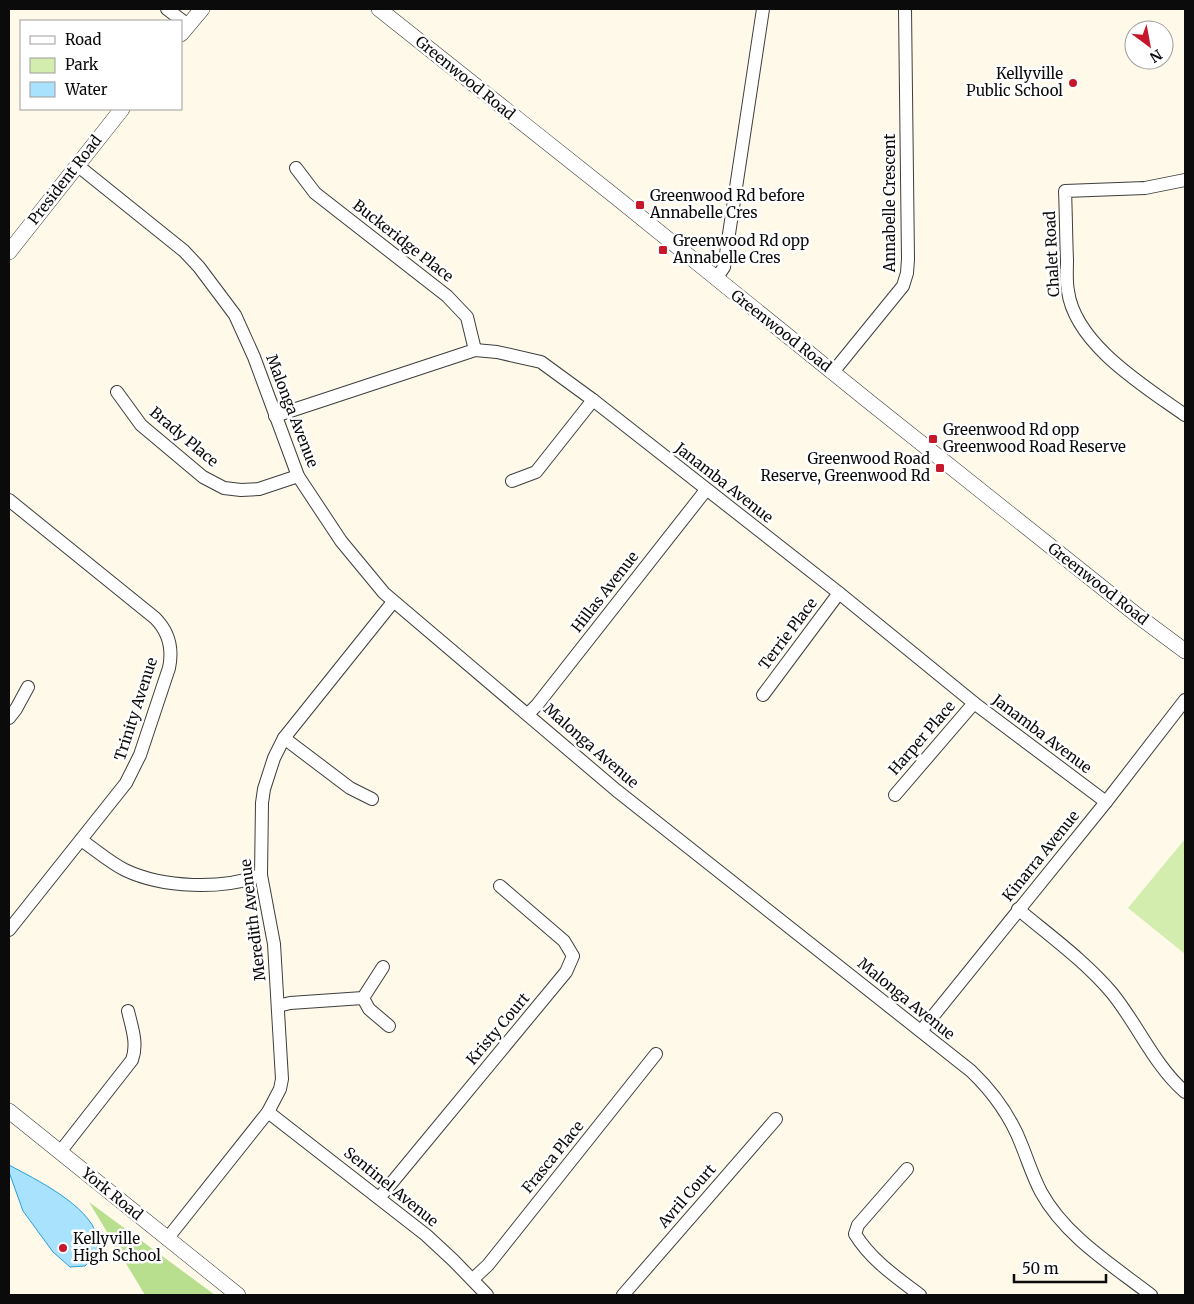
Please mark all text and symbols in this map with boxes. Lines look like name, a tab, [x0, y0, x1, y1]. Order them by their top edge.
legend	[20, 20, 182, 110]
north arrow	[1124, 20, 1174, 70]
text: Road	[65, 30, 101, 49]
street label: Greenwood Road	[412, 32, 519, 124]
text: N	[1146, 45, 1165, 67]
text: Park	[65, 55, 99, 74]
place label: Kellyville Public School	[966, 64, 1063, 100]
marker: Kellyville Public School	[1067, 77, 1079, 89]
text: Water	[64, 80, 108, 99]
street label: President Road	[24, 131, 105, 228]
street label: Annabelle Crescent	[880, 134, 899, 273]
place label: Greenwood Rd before Annabelle Cres	[649, 186, 805, 222]
street label: Buckeridge Place	[349, 196, 457, 286]
marker: Greenwood Rd before Annabelle Cres	[634, 199, 646, 211]
street label: Chalet Road	[1040, 211, 1063, 298]
place label: Greenwood Rd opp Annabelle Cres	[672, 231, 809, 267]
marker: Greenwood Rd opp Annabelle Cres	[657, 244, 669, 256]
street label: Greenwood Road	[727, 285, 835, 376]
street label: Malonga Avenue	[262, 352, 323, 470]
street label: Brady Place	[146, 403, 223, 471]
place label: Greenwood Rd opp Greenwood Road Reserve	[943, 420, 1126, 456]
marker: Greenwood Rd opp Greenwood Road Reserve	[927, 433, 939, 445]
street label: Janamba Avenue	[671, 438, 777, 527]
place label: Greenwood Road Reserve, Greenwood Rd	[761, 449, 930, 485]
marker: Greenwood Road Reserve, Greenwood Rd	[934, 462, 946, 474]
street label: Greenwood Road	[1044, 538, 1152, 629]
street label: Hillas Avenue	[567, 547, 642, 636]
street label: Terrie Place	[754, 594, 821, 673]
street label: Trinity Avenue	[110, 655, 161, 763]
street label: Janamba Avenue	[988, 690, 1096, 777]
street label: Harper Place	[884, 697, 959, 779]
street label: Malonga Avenue	[540, 699, 643, 792]
street label: Kinarra Avenue	[998, 806, 1083, 905]
street label: Meredith Avenue	[236, 858, 269, 982]
street label: Malonga Avenue	[854, 954, 959, 1044]
street label: Kristy Court	[462, 989, 533, 1069]
street label: Frasca Place	[518, 1117, 588, 1197]
street label: Sentinel Avenue	[340, 1143, 443, 1231]
street label: Avril Court	[653, 1160, 720, 1232]
street label: York Road	[77, 1163, 147, 1224]
place label: Kellyville High School	[73, 1229, 161, 1265]
marker: Kellyville High School	[57, 1242, 69, 1254]
scale bar	[1014, 1252, 1106, 1284]
text: 50 m	[1022, 1259, 1059, 1278]

